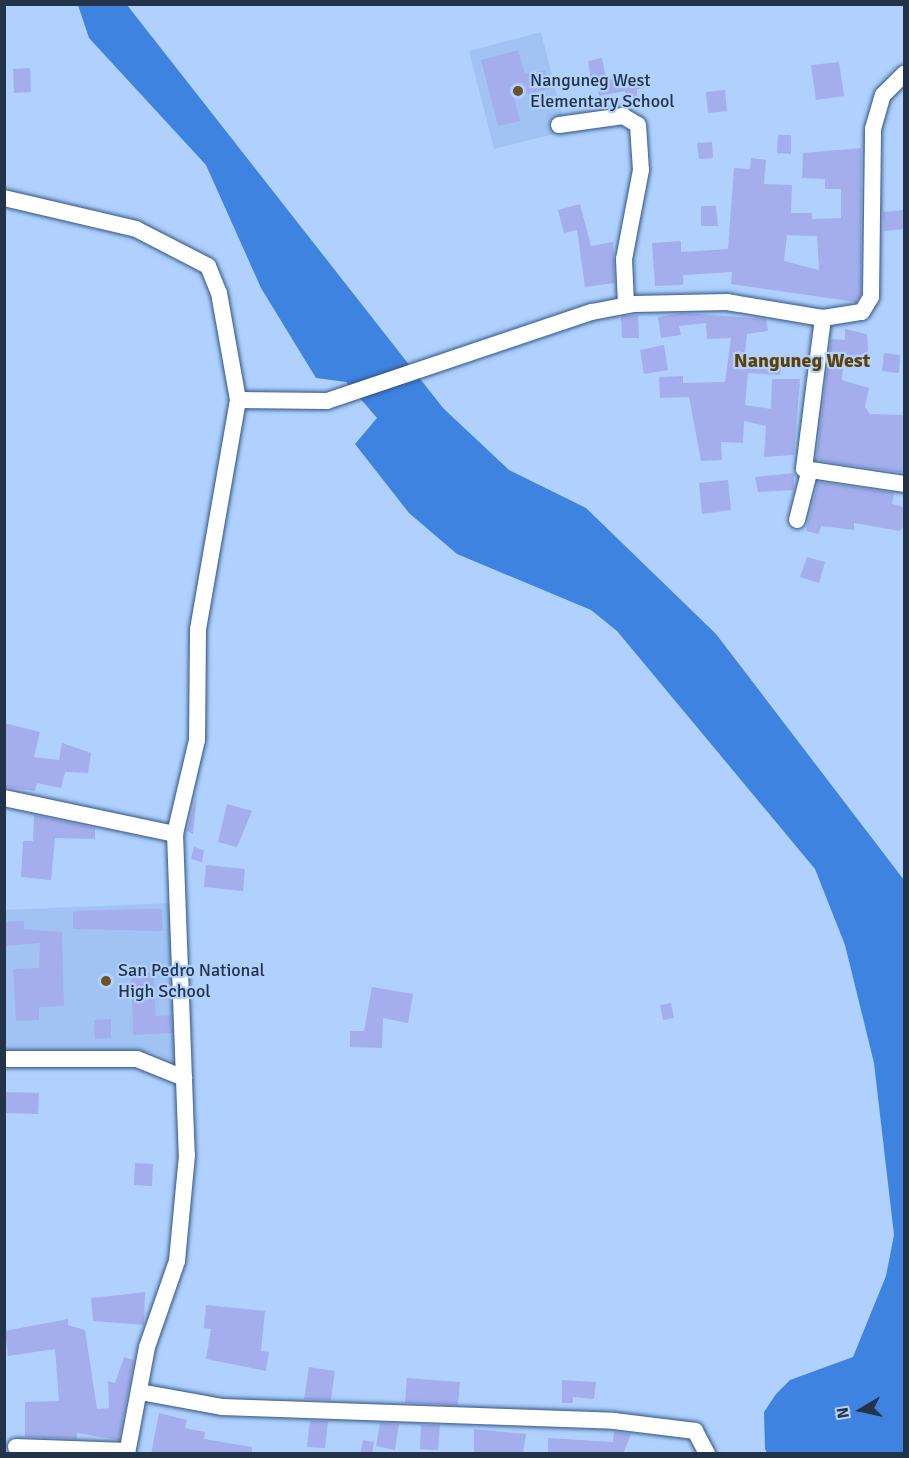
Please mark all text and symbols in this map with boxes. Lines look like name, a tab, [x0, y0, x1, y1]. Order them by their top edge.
place label: Nanguneg West Elementary School	[530, 70, 675, 112]
marker: Nanguneg West Elementary School	[511, 84, 525, 98]
district label: Nanguneg West	[734, 348, 870, 372]
place label: San Pedro National High School	[118, 960, 265, 1002]
marker: San Pedro National High School	[99, 974, 113, 988]
north arrow	[831, 1380, 891, 1440]
text: N	[832, 1406, 854, 1420]

